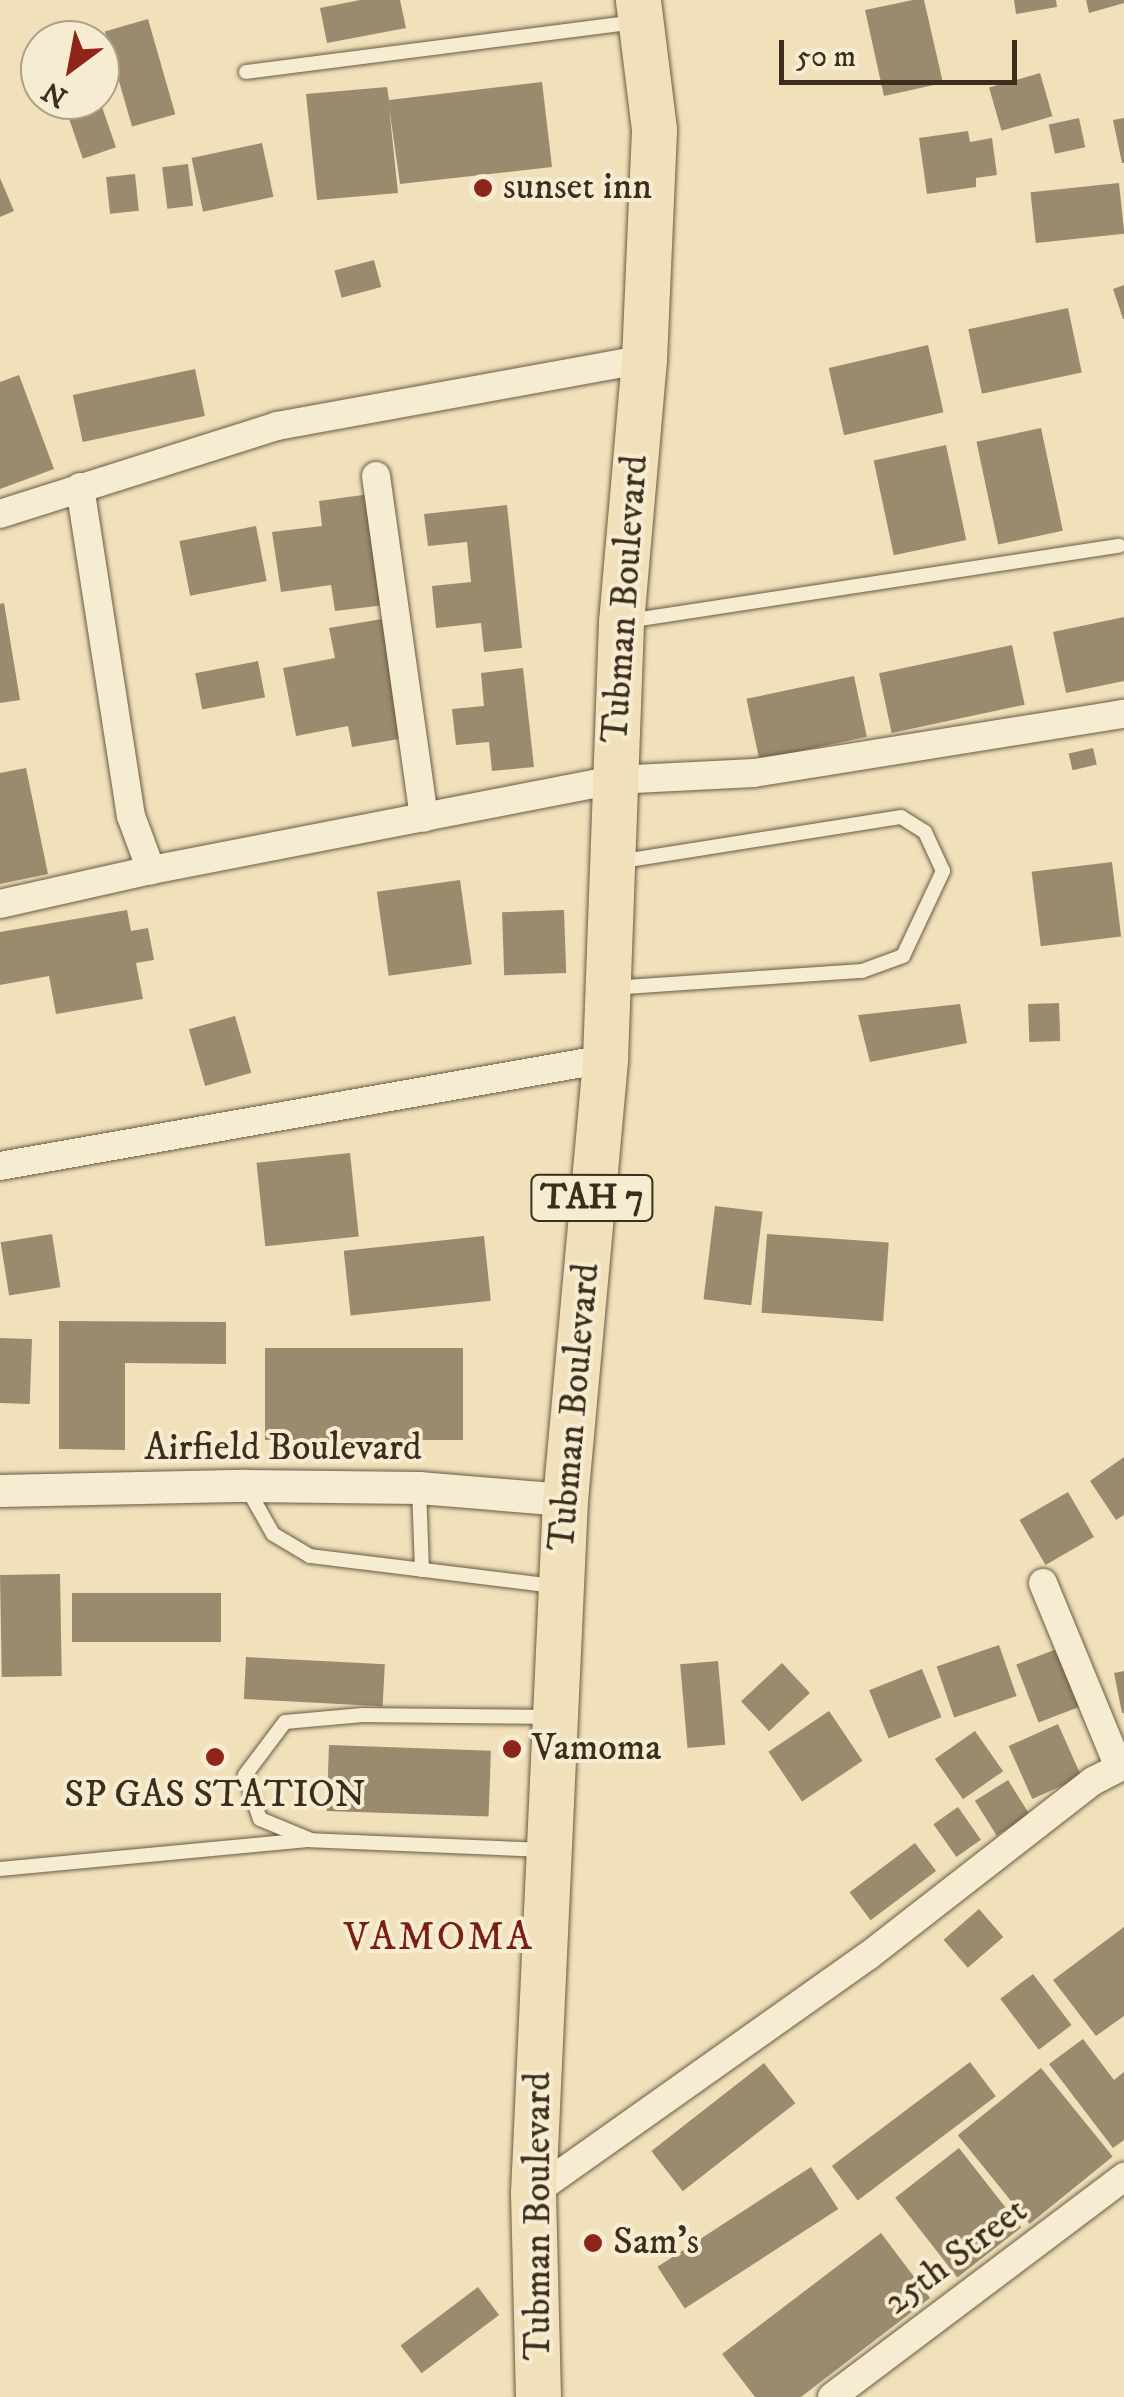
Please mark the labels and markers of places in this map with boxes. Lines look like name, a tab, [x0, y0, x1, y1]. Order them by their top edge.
place label: sunset inn	[503, 165, 652, 211]
marker: sunset inn	[472, 177, 494, 199]
place label: Vamoma	[532, 1726, 661, 1772]
marker: Vamoma	[501, 1738, 523, 1760]
marker: SP GAS STATION	[204, 1746, 226, 1768]
place label: SP GAS STATION	[64, 1773, 366, 1819]
place label: Sam's	[613, 2220, 699, 2266]
marker: Sam's	[582, 2232, 604, 2254]

